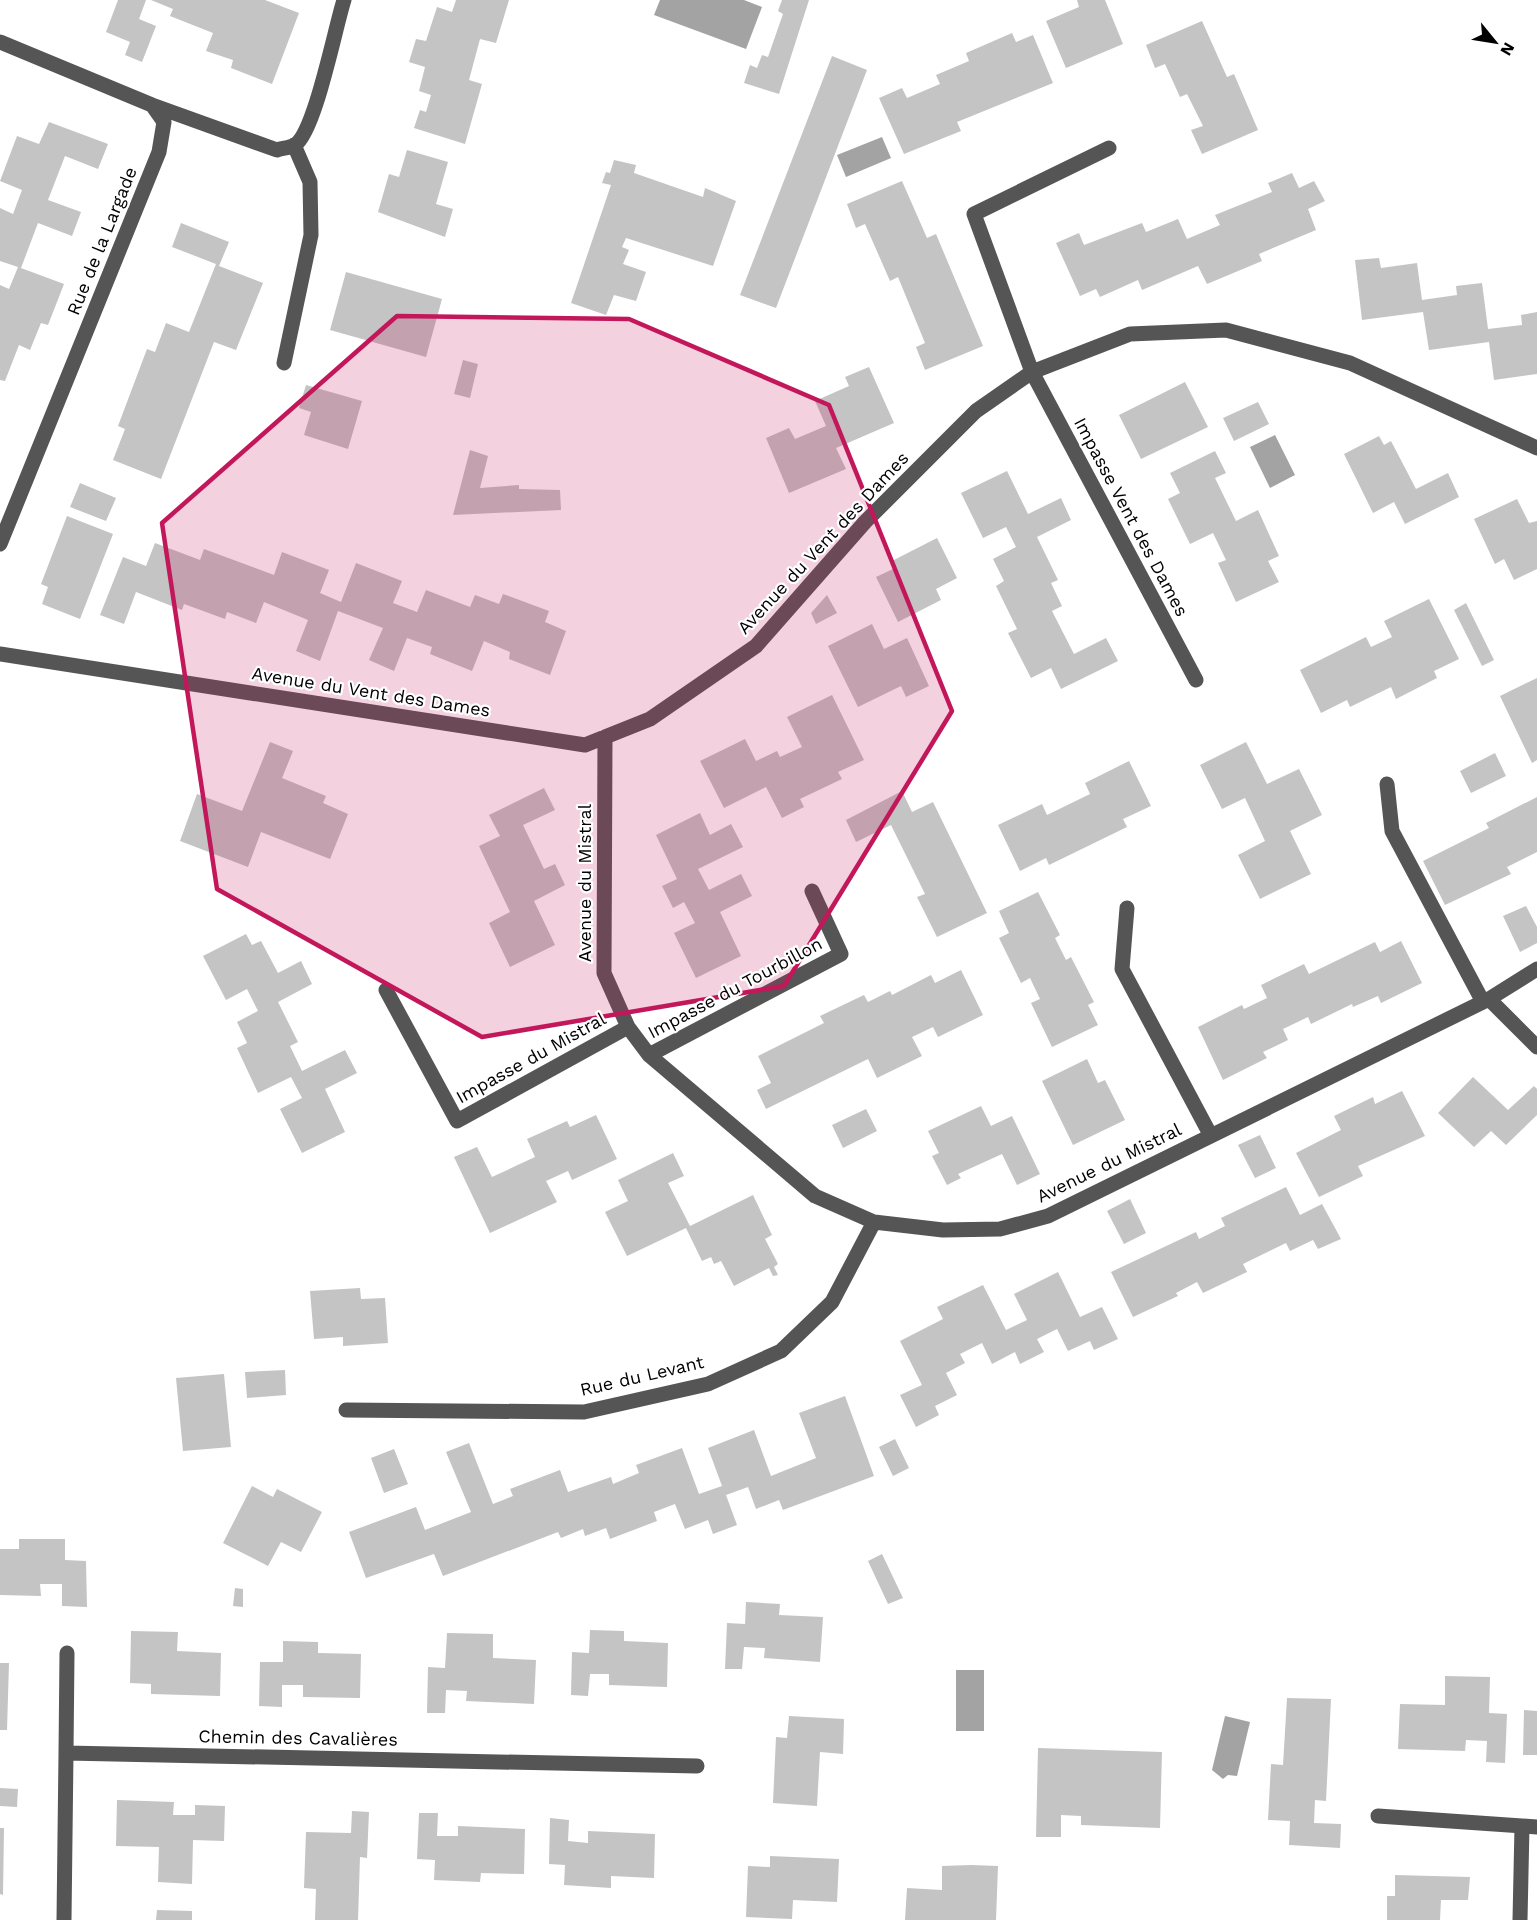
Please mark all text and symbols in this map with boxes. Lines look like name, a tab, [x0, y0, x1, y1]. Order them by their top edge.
north arrow	[1465, 12, 1525, 72]
text: N	[1496, 39, 1519, 59]
street label: Rue de la Largade	[62, 164, 141, 318]
street label: Impasse Vent des Dames	[1070, 414, 1193, 620]
street label: Avenue du Vent des Dames	[733, 447, 913, 638]
street label: Avenue du Vent des Dames	[250, 662, 492, 721]
street label: Avenue du Mistral	[574, 803, 595, 962]
street label: Impasse du Tourbillon	[644, 933, 826, 1043]
street label: Impasse du Mistral	[452, 1007, 610, 1107]
street label: Avenue du Mistral	[1033, 1118, 1185, 1207]
street label: Rue du Levant	[578, 1351, 706, 1400]
street label: Chemin des Cavalières	[198, 1725, 398, 1750]

